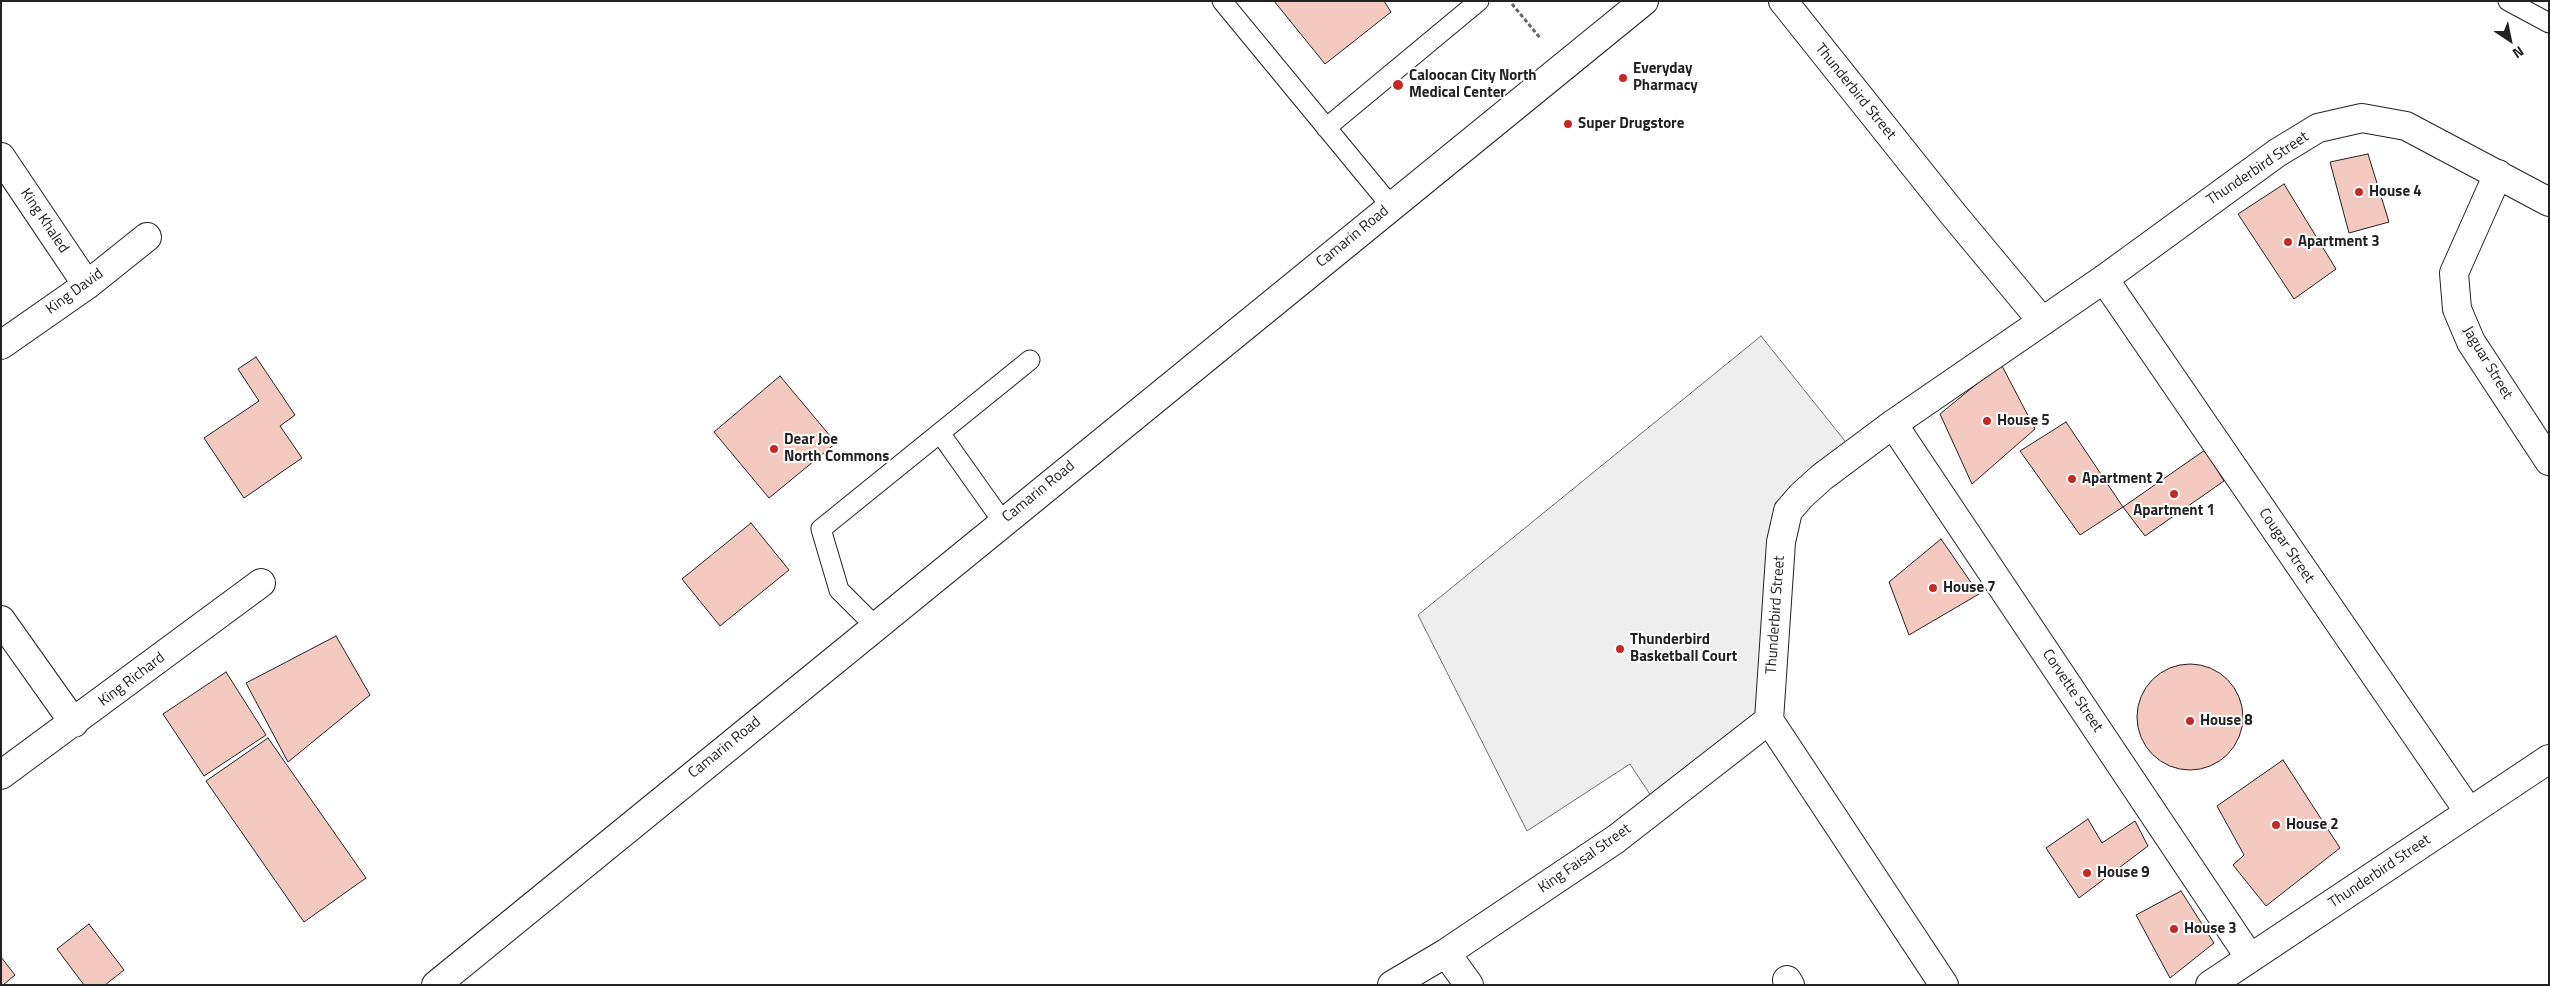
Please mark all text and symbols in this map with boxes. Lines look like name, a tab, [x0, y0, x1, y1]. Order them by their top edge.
north arrow	[2485, 15, 2535, 65]
street label: Thunderbird Street	[1811, 40, 1899, 144]
text: N	[2509, 41, 2529, 64]
place label: Everyday Pharmacy	[1633, 60, 1698, 95]
place label: Caloocan City North Medical Center	[1409, 67, 1537, 102]
marker: Everyday Pharmacy	[1617, 72, 1629, 84]
marker: Caloocan City North Medical Center	[1391, 78, 1405, 92]
place label: Super Drugstore	[1578, 115, 1684, 133]
marker: Super Drugstore	[1562, 118, 1574, 130]
street label: Thunderbird Street	[2204, 128, 2312, 210]
place label: House 4	[2369, 183, 2422, 201]
street label: King Khaled	[16, 185, 72, 257]
marker: House 4	[2353, 186, 2365, 198]
street label: Camarin Road	[1313, 202, 1393, 272]
place label: Apartment 3	[2298, 233, 2380, 251]
marker: Apartment 3	[2282, 236, 2294, 248]
street label: King David	[43, 265, 107, 319]
street label: Jaguar Street	[2458, 323, 2516, 403]
place label: House 5	[1997, 412, 2050, 430]
marker: House 5	[1981, 415, 1993, 427]
place label: Dear Joe North Commons	[784, 431, 889, 466]
marker: Dear Joe North Commons	[768, 443, 780, 455]
street label: Camarin Road	[999, 457, 1079, 527]
place label: Apartment 2	[2082, 470, 2164, 488]
marker: Apartment 2	[2066, 473, 2078, 485]
marker: Apartment 1	[2168, 488, 2180, 500]
place label: Apartment 1	[2133, 502, 2215, 520]
street label: Cougar Street	[2254, 505, 2318, 587]
street label: Thunderbird Street	[1763, 555, 1789, 675]
place label: House 7	[1943, 579, 1996, 597]
marker: House 7	[1927, 582, 1939, 594]
place label: Thunderbird Basketball Court	[1630, 631, 1737, 666]
marker: Thunderbird Basketball Court	[1614, 643, 1626, 655]
street label: Corvette Street	[2038, 646, 2106, 736]
street label: King Richard	[95, 649, 169, 711]
place label: House 8	[2200, 712, 2253, 730]
street label: Camarin Road	[685, 713, 765, 783]
marker: House 8	[2184, 715, 2196, 727]
place label: House 2	[2286, 816, 2339, 834]
marker: House 2	[2270, 819, 2282, 831]
street label: King Faisal Street	[1535, 820, 1635, 898]
street label: Thunderbird Street	[2326, 831, 2434, 913]
place label: House 9	[2097, 864, 2150, 882]
marker: House 9	[2081, 867, 2093, 879]
place label: House 3	[2184, 920, 2237, 938]
marker: House 3	[2168, 923, 2180, 935]

